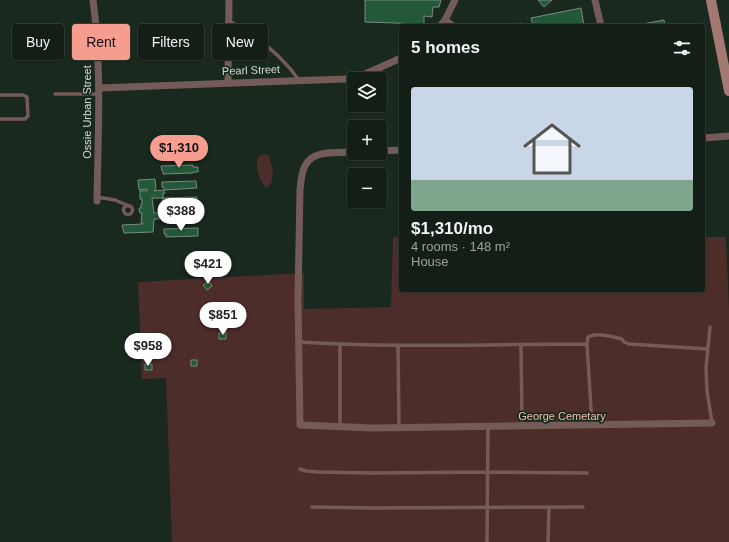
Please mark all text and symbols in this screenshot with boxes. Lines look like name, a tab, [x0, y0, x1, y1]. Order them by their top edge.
chip: Buy	[12, 24, 64, 60]
chip: Rent	[72, 24, 130, 60]
chip: Filters	[138, 24, 204, 60]
chip: New	[212, 24, 268, 60]
icon: filters	[671, 37, 693, 59]
text: 5 homes	[411, 38, 480, 57]
street label: Pearl Street	[222, 63, 280, 77]
street label: Ossie Urban Street	[81, 65, 93, 159]
map controls	[347, 72, 387, 208]
button: layers	[347, 72, 387, 112]
icon: home	[516, 113, 588, 185]
button: +	[347, 120, 387, 160]
pin: $1,310	[146, 135, 212, 169]
text: $1,310	[159, 140, 199, 155]
button: −	[347, 168, 387, 208]
pin: $388	[157, 198, 205, 232]
text: $388	[167, 203, 195, 218]
text: $1,310/mo	[411, 219, 493, 238]
text: 4 rooms · 148 m²	[411, 239, 510, 254]
pin: $421	[184, 251, 232, 285]
text: House	[411, 254, 449, 269]
text: $421	[194, 256, 222, 271]
pin: $851	[199, 302, 247, 336]
text: $851	[209, 307, 237, 322]
pin: $958	[124, 333, 172, 367]
text: $958	[134, 338, 162, 353]
park label: George Cemetary	[518, 410, 606, 422]

